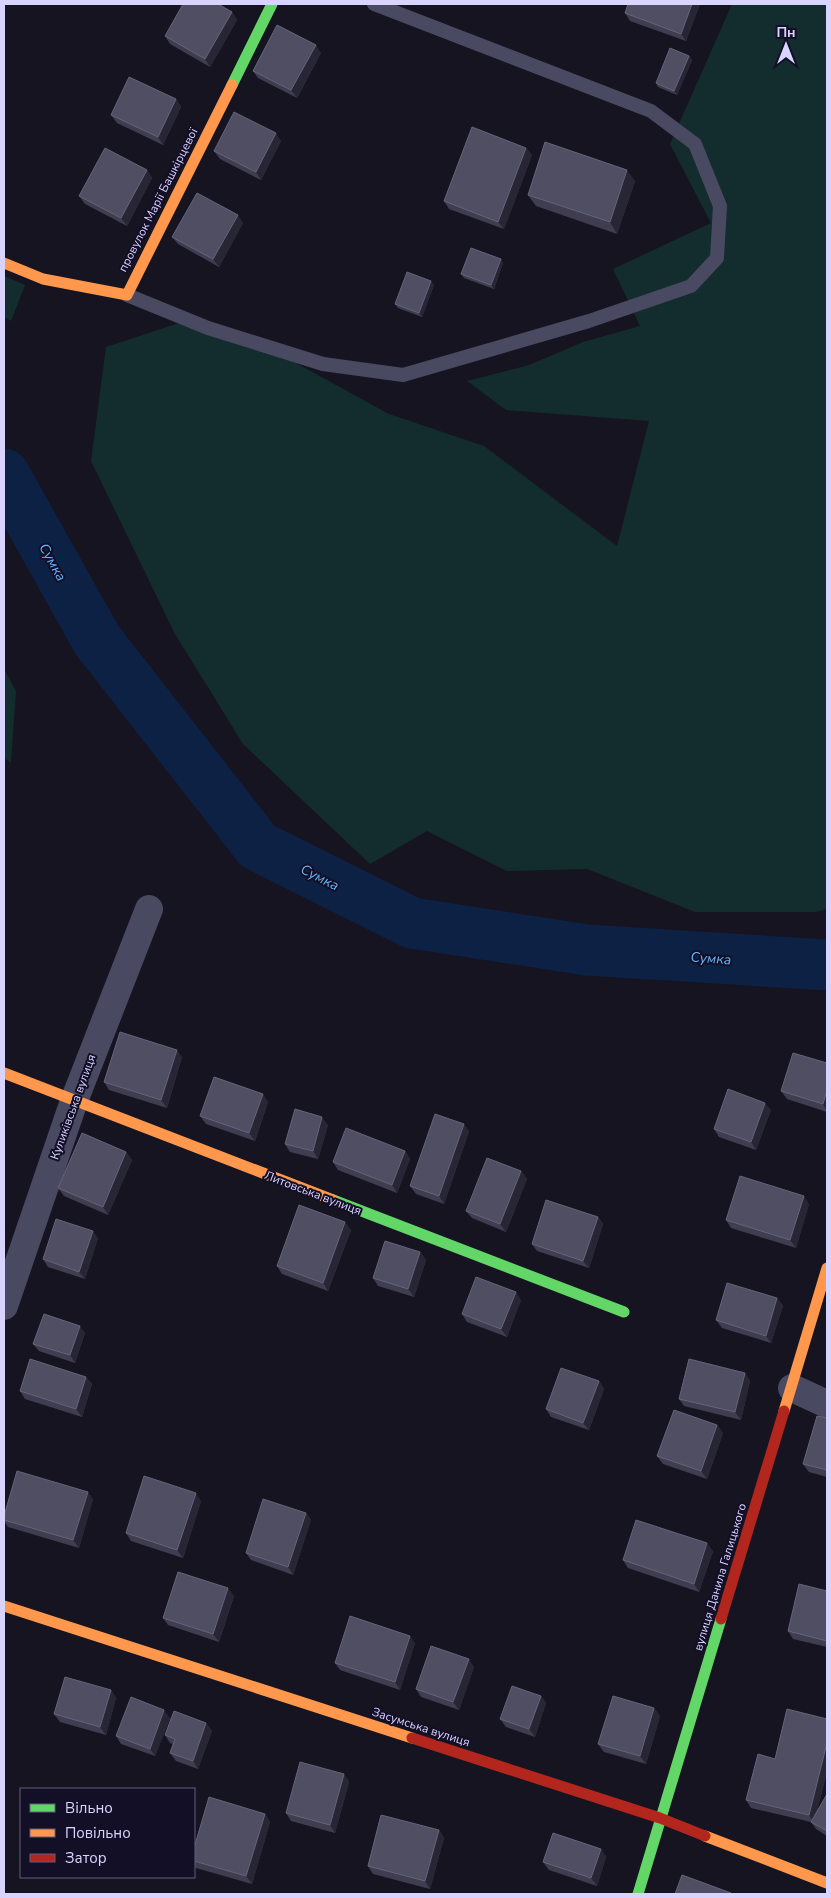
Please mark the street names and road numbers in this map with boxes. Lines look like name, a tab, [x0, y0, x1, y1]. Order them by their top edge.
street label: провулок Марії Башкірцевої	[115, 124, 202, 275]
street label: Куликівська вулиця	[46, 1052, 100, 1162]
street label: Литовська вулиця	[262, 1167, 364, 1219]
street label: вулиця Данила Галицького	[690, 1501, 750, 1653]
street label: Засумська вулиця	[370, 1704, 472, 1750]

